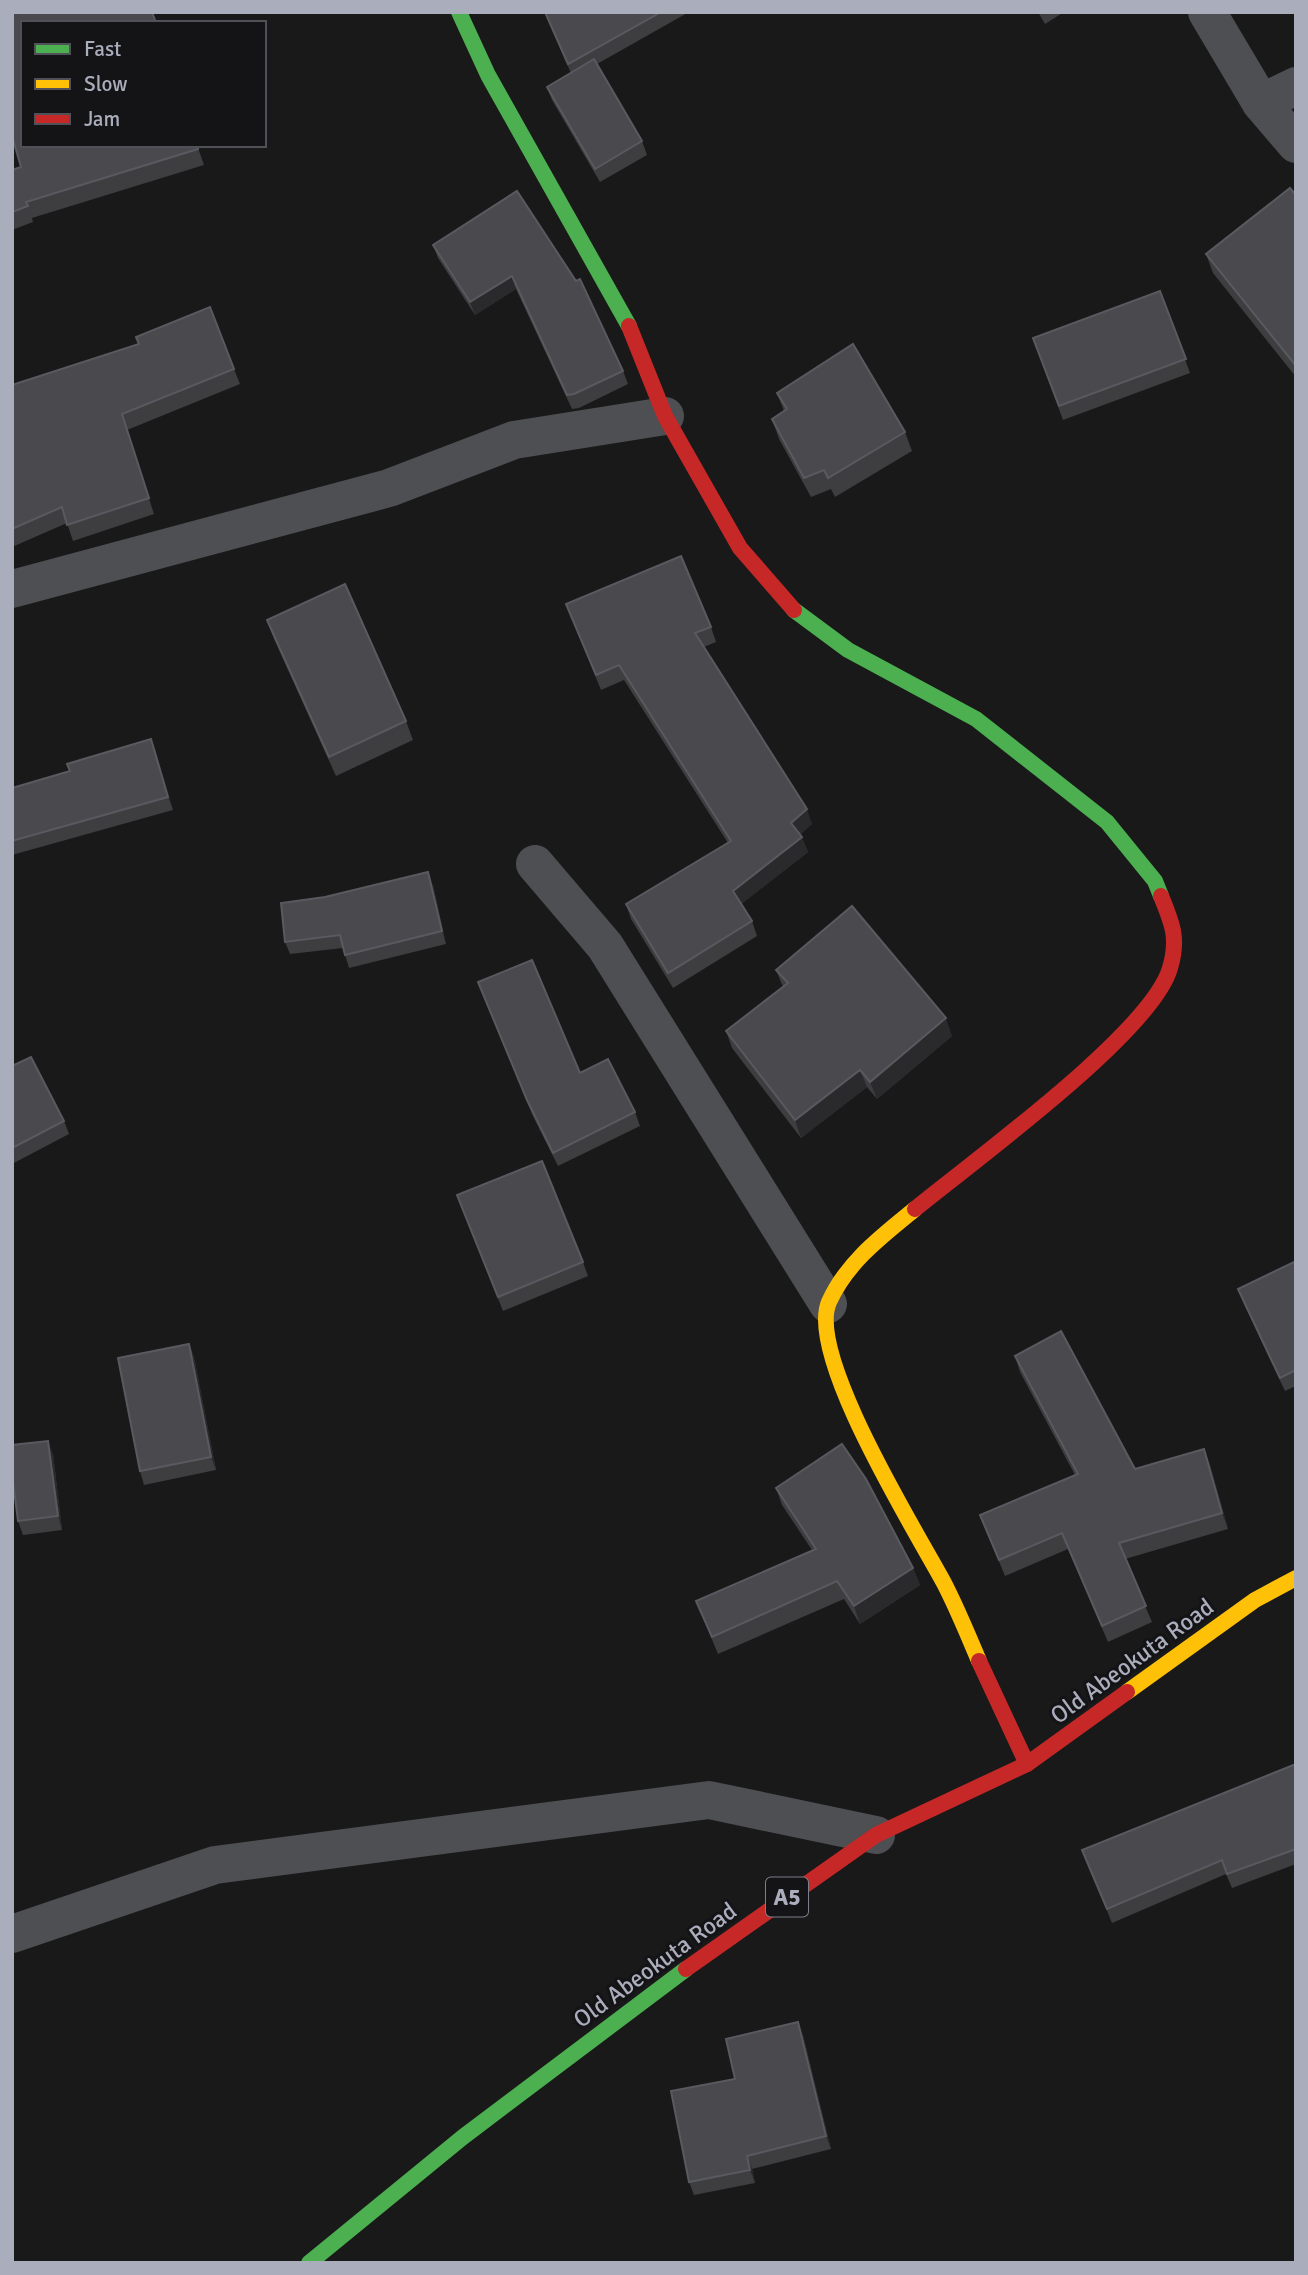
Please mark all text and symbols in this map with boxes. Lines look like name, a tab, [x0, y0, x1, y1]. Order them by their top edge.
legend	[21, 21, 266, 147]
text: Fast	[84, 36, 121, 62]
text: Slow	[84, 71, 128, 97]
text: Jam	[84, 106, 120, 132]
street label: Old Abeokuta Road	[1045, 1592, 1219, 1730]
road number: A5	[766, 1878, 808, 1916]
street label: Old Abeokuta Road	[568, 1896, 742, 2034]

